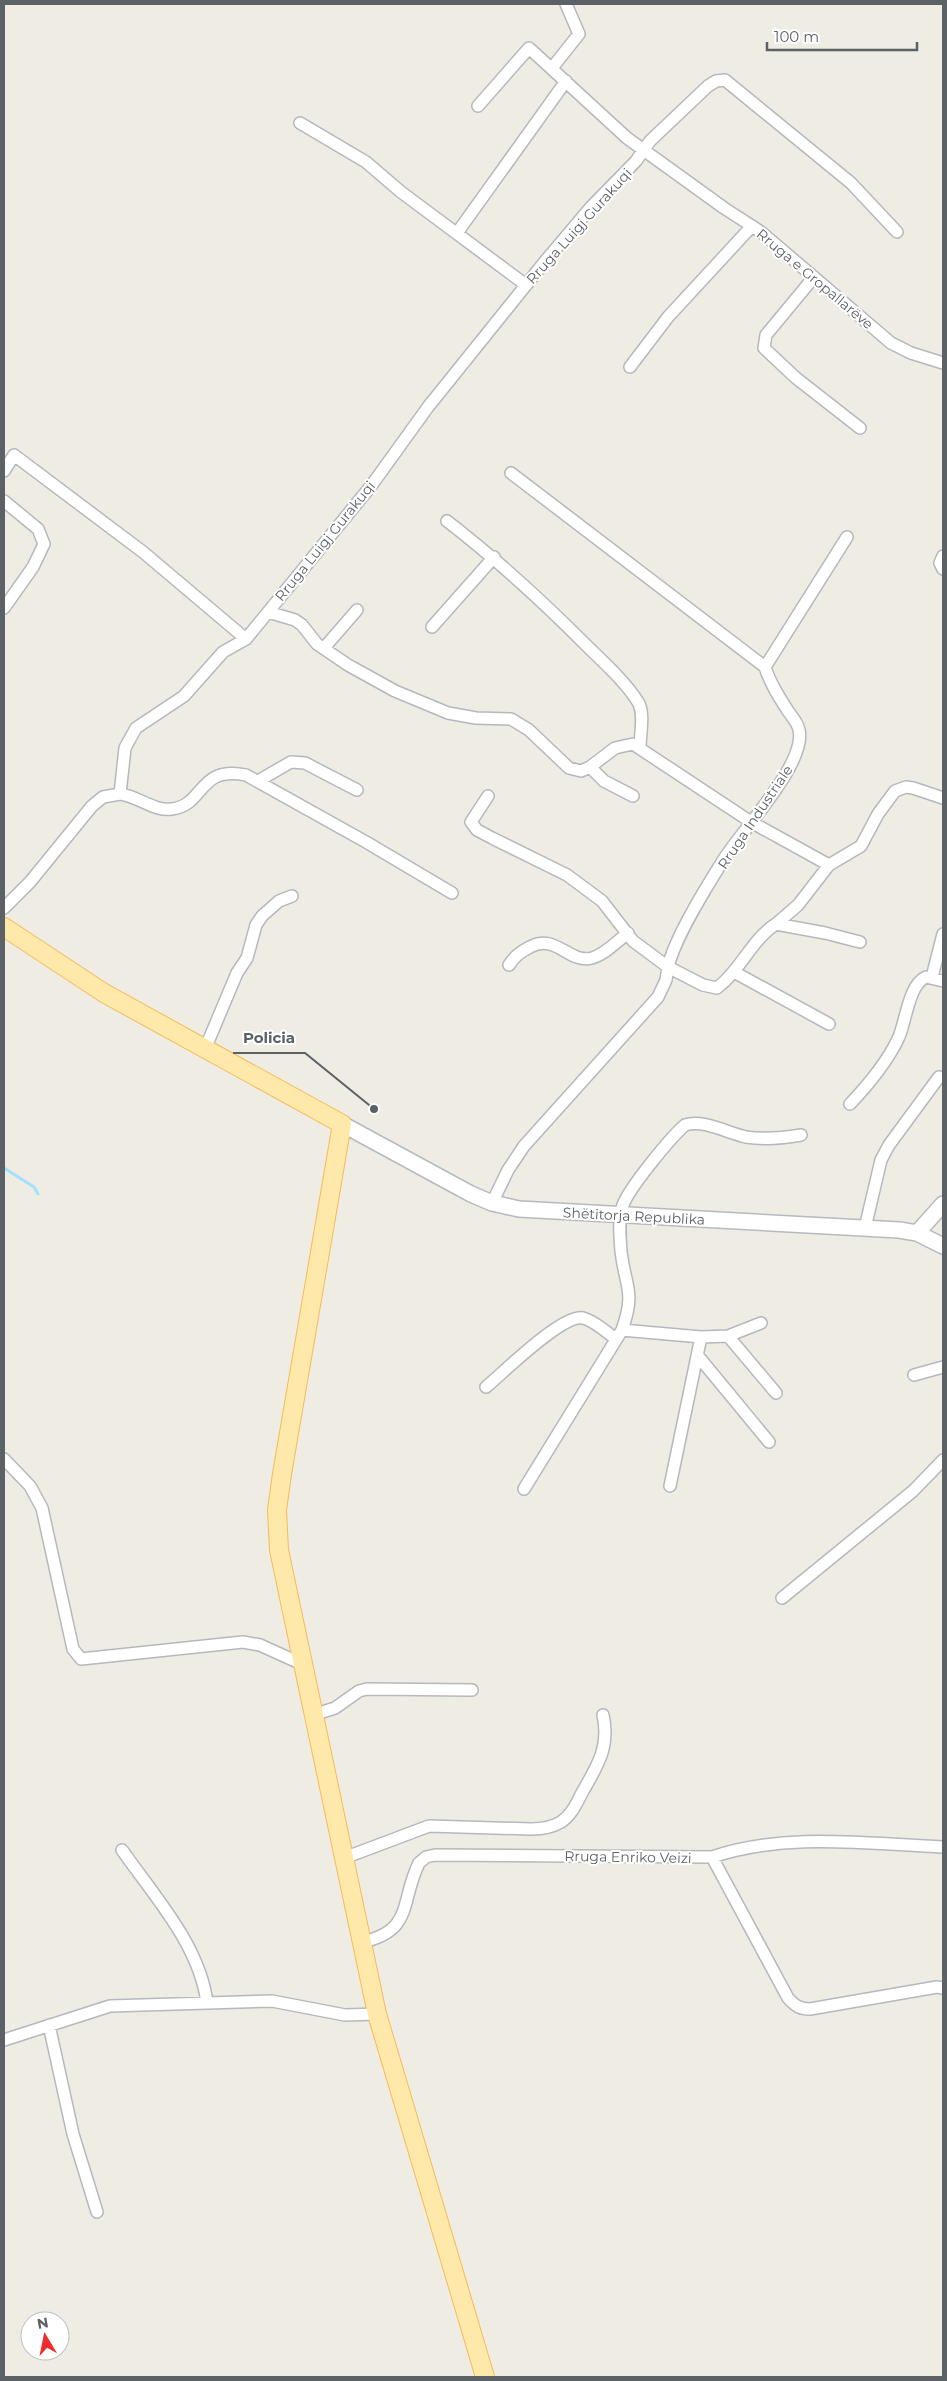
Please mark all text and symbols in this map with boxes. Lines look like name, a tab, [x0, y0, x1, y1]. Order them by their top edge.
scale bar	[767, 20, 917, 52]
text: 100 m	[774, 27, 819, 46]
street label: Rruga Luigj Gurakuqi	[522, 164, 636, 288]
street label: Rruga e Gropallarëve	[753, 225, 877, 333]
street label: Rruga Luigj Gurakuqi	[271, 477, 379, 605]
street label: Rruga Industriale	[714, 762, 796, 872]
callout: Policia	[233, 1023, 305, 1053]
text: Policia	[243, 1028, 295, 1047]
street label: Shëtitorja Republika	[562, 1203, 706, 1229]
street label: Rruga Enriko Veizi	[564, 1847, 692, 1867]
north arrow	[20, 2311, 70, 2361]
text: N	[36, 2313, 50, 2333]

